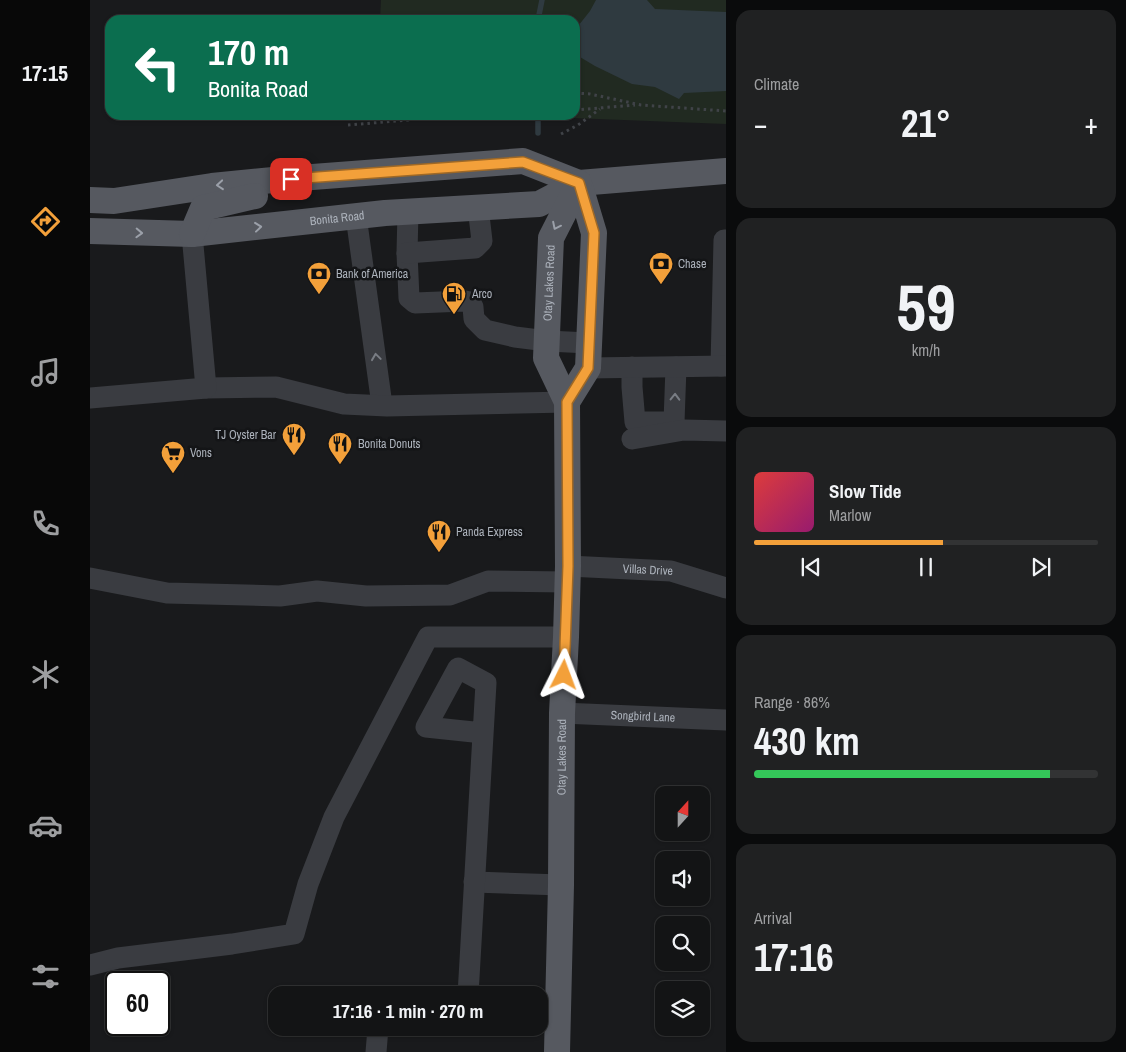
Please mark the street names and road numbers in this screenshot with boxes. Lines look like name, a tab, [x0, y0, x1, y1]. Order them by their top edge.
street label: Bonita Road	[309, 207, 365, 229]
street label: Otay Lakes Road	[540, 245, 559, 321]
street label: Villas Drive	[622, 561, 673, 579]
street label: Songbird Lane	[610, 707, 676, 726]
street label: Otay Lakes Road	[554, 719, 570, 795]

